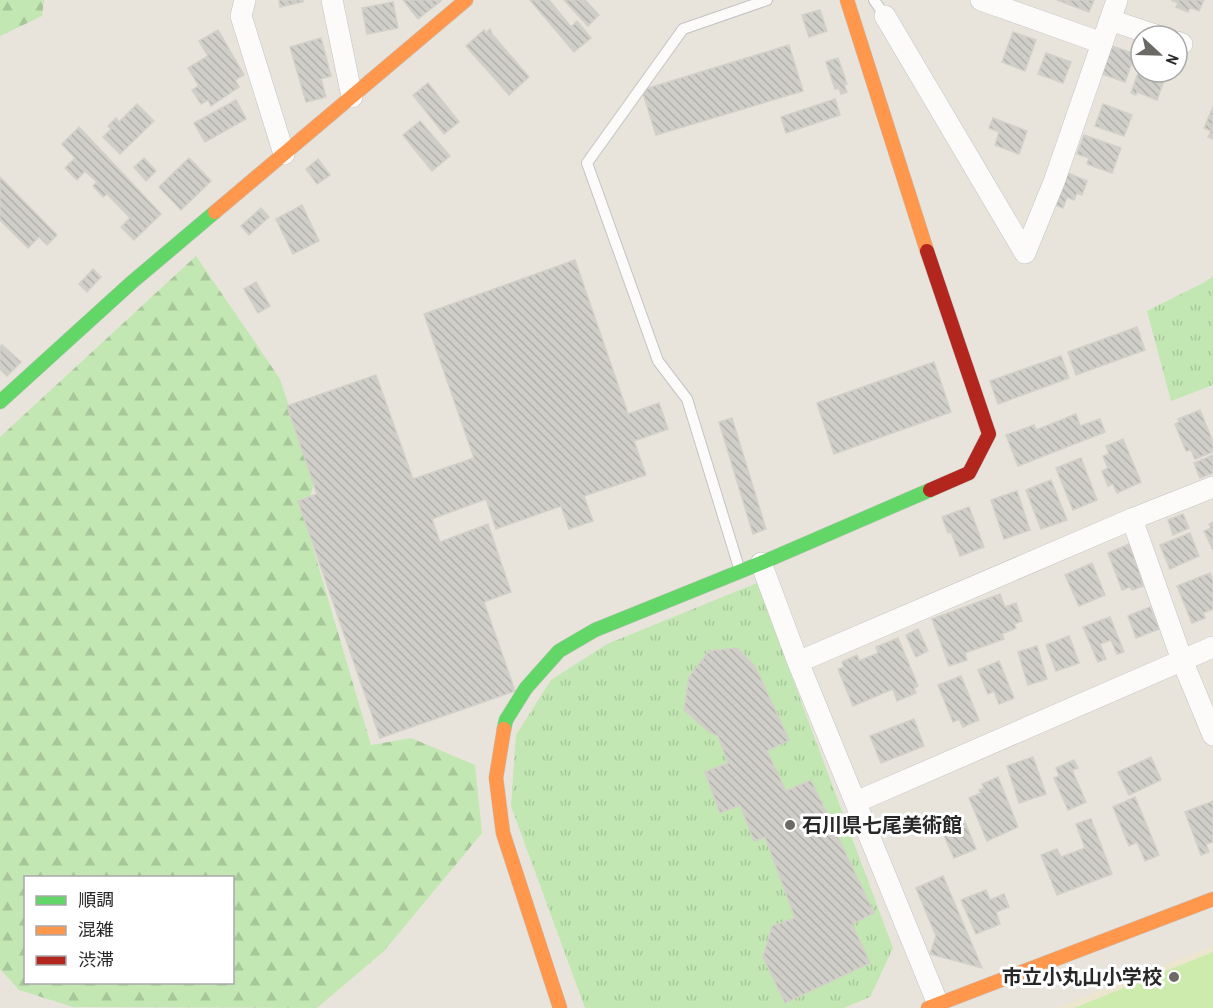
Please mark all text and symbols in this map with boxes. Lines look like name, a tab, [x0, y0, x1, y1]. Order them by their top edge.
north arrow	[1129, 24, 1189, 84]
text: N	[1161, 51, 1185, 68]
place label: 石川県七尾美術館	[802, 811, 962, 838]
marker: 石川県七尾美術館	[783, 818, 797, 832]
legend	[24, 876, 234, 984]
text: 順調	[78, 887, 114, 912]
text: 混雑	[78, 917, 114, 942]
text: 渋滞	[78, 947, 114, 972]
place label: 市立小丸山小学校	[1002, 963, 1162, 990]
marker: 市立小丸山小学校	[1167, 970, 1181, 984]

